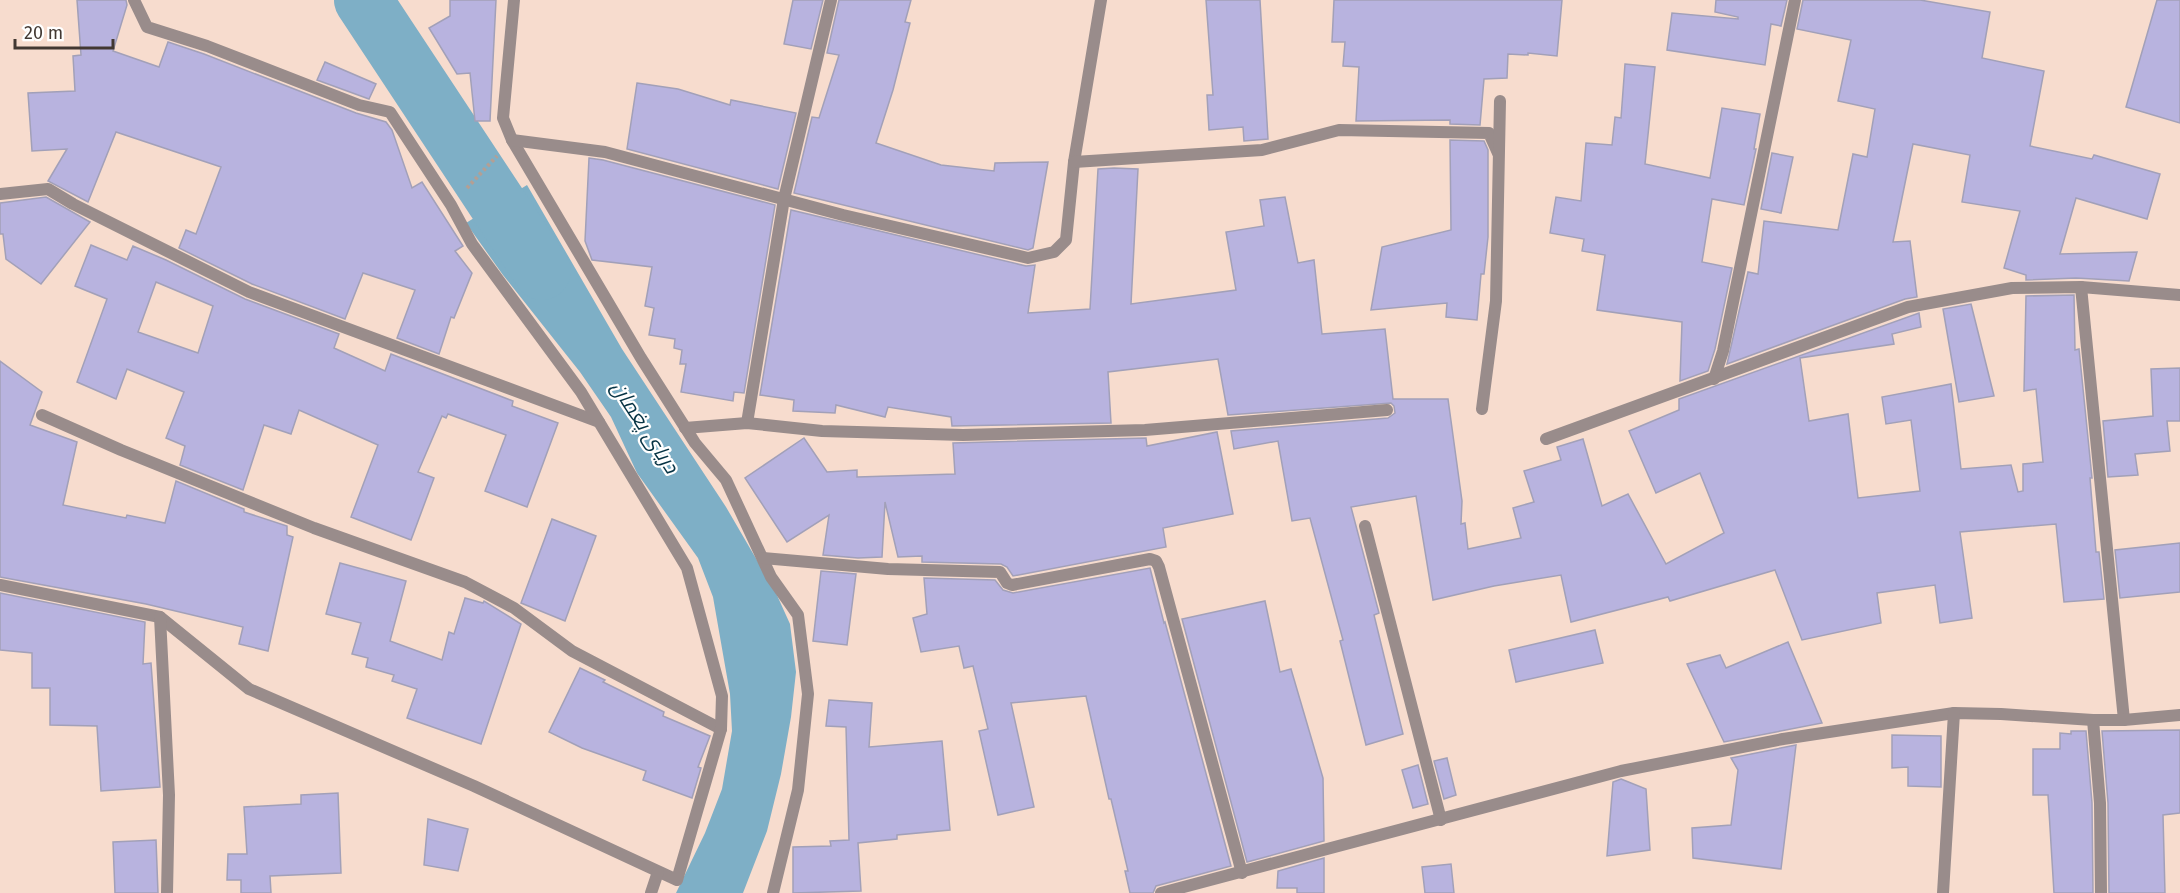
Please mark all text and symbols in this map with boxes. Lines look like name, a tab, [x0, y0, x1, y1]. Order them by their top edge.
scale bar	[15, 12, 112, 50]
text: 20 m	[24, 22, 63, 44]
water label: دریای پغمان	[605, 376, 685, 479]

